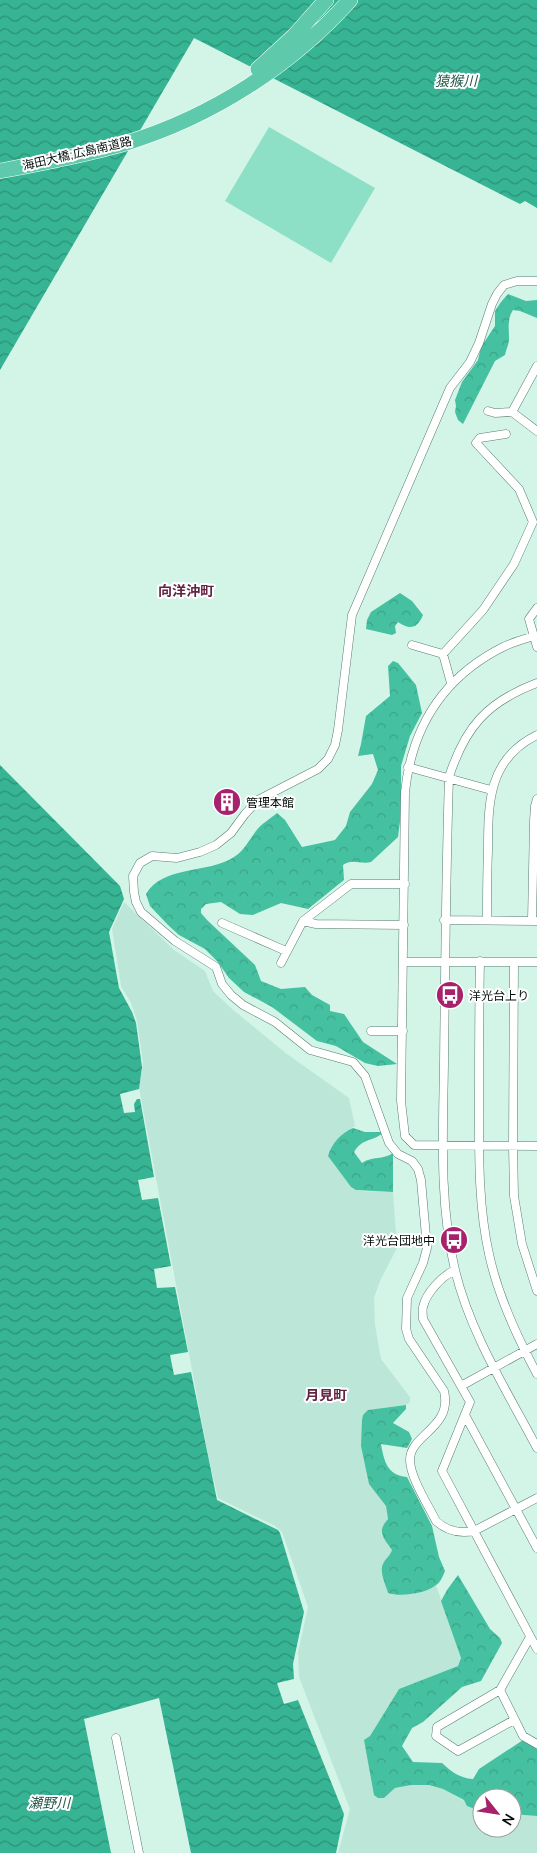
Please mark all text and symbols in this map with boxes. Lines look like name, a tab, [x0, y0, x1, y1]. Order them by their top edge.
water label: 猿猴川	[435, 71, 479, 90]
street label: 海田大橋;広島南道路	[21, 132, 133, 174]
district label: 向洋沖町	[158, 581, 214, 600]
building icon: 管理本館	[212, 787, 242, 817]
place label: 管理本館	[246, 794, 294, 811]
bus stop icon: 洋光台上り	[435, 980, 465, 1010]
place label: 洋光台上り	[469, 987, 529, 1004]
bus stop icon: 洋光台団地中	[439, 1225, 469, 1255]
place label: 洋光台団地中	[363, 1232, 435, 1249]
district label: 月見町	[305, 1385, 347, 1404]
north arrow	[472, 1788, 522, 1838]
water label: 瀬野川	[28, 1793, 72, 1812]
text: N	[498, 1811, 519, 1829]

